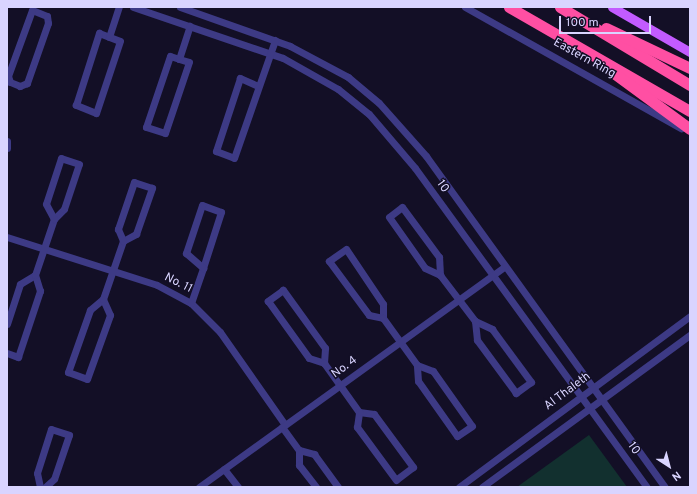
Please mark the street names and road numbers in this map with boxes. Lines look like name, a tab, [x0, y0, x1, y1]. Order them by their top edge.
street label: Eastern Ring	[550, 36, 618, 82]
street label: 10	[433, 178, 451, 196]
street label: No. 11	[162, 271, 194, 297]
street label: No. 4	[329, 354, 361, 382]
street label: Al Thaleth	[542, 370, 594, 414]
street label: 10	[624, 440, 642, 458]

